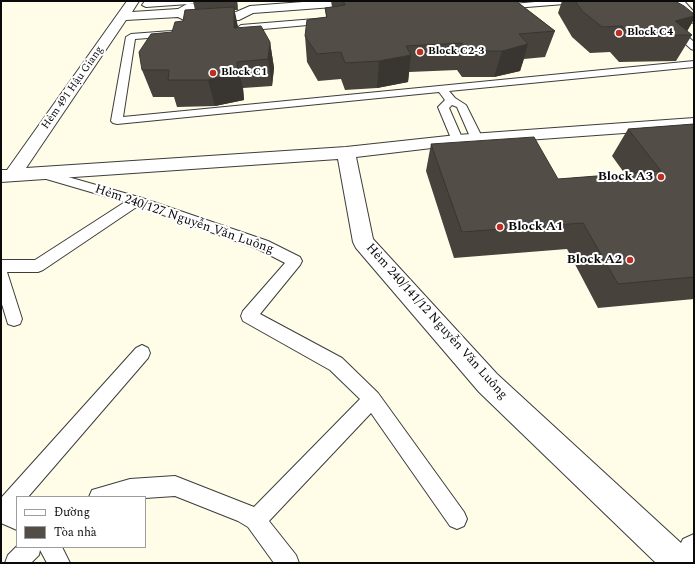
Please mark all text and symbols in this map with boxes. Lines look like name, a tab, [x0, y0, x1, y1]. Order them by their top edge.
place label: Block C4	[627, 26, 673, 40]
marker: Block C4	[614, 28, 624, 38]
street label: Hẻm 491 Hậu Giang	[39, 44, 107, 132]
place label: Block C2-3	[428, 45, 484, 59]
marker: Block C2-3	[415, 47, 425, 57]
place label: Block C1	[221, 66, 267, 80]
marker: Block C1	[208, 68, 218, 78]
place label: Block A3	[598, 169, 653, 185]
marker: Block A3	[656, 172, 666, 182]
street label: Hẻm 240/127 Nguyễn Văn Luông	[93, 182, 275, 258]
place label: Block A1	[508, 219, 563, 235]
marker: Block A1	[495, 222, 505, 232]
street label: Hẻm 240/141/12 Nguyễn Văn Luông	[362, 241, 510, 403]
place label: Block A2	[567, 252, 622, 268]
marker: Block A2	[625, 255, 635, 265]
legend	[16, 496, 146, 548]
text: Đường	[54, 503, 90, 522]
text: Tòa nhà	[54, 523, 97, 542]

